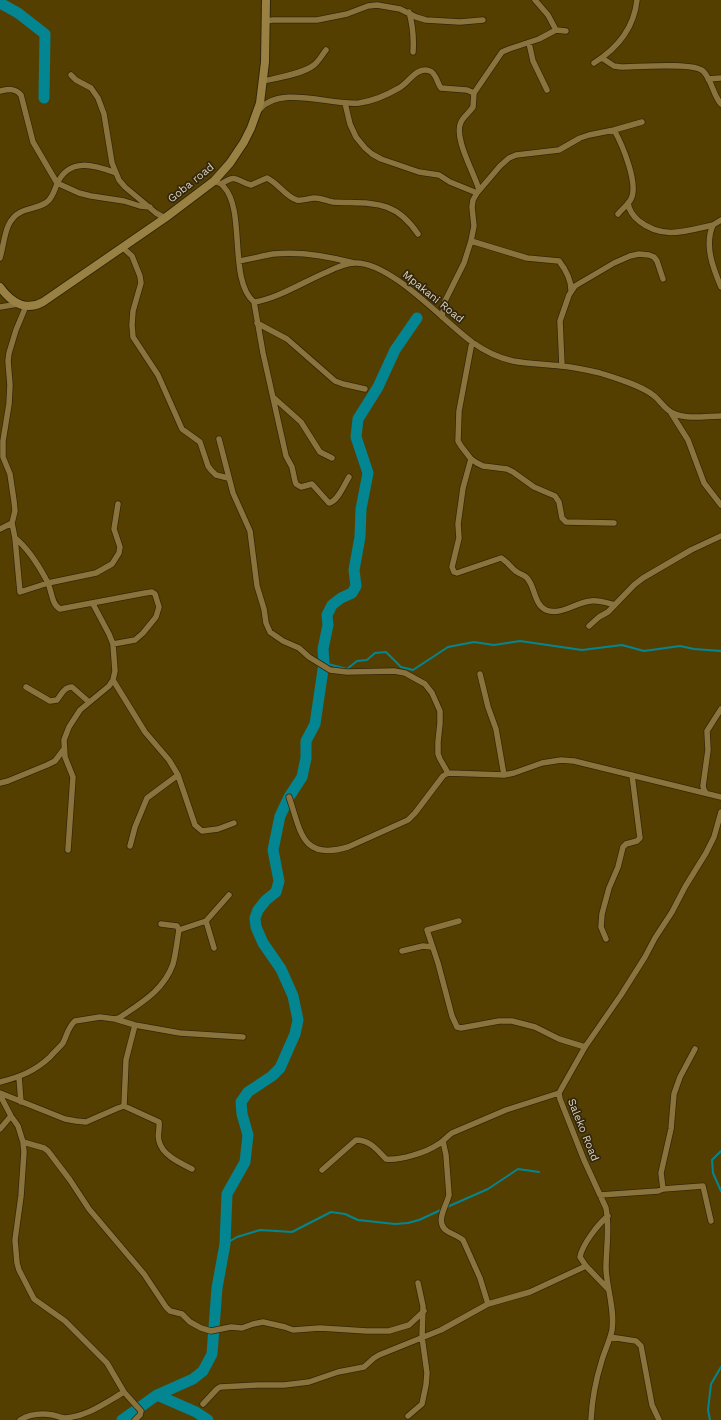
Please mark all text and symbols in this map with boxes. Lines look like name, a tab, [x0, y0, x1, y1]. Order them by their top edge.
street label: Goba road	[165, 160, 217, 206]
street label: Mpakani Road	[400, 268, 466, 326]
street label: Saleko Road	[564, 1097, 602, 1163]

